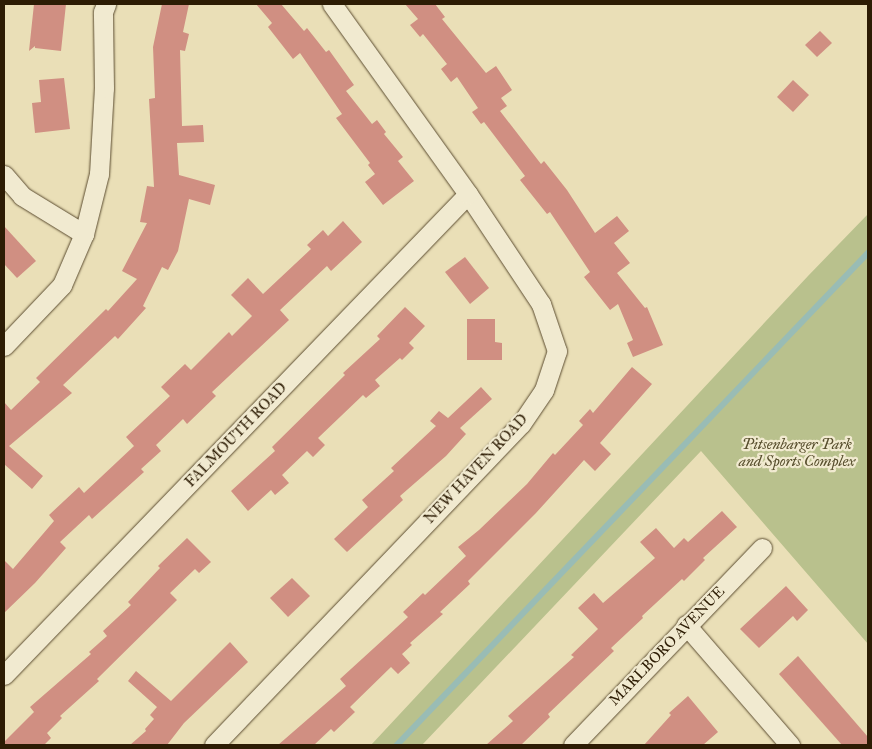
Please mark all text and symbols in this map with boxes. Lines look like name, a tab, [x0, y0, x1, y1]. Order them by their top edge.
street label: FALMOUTH ROAD	[181, 379, 291, 491]
street label: NEW HAVEN ROAD	[421, 410, 531, 528]
park label: Pitsenbarger Park and Sports Complex	[739, 435, 855, 470]
street label: MARLBORO AVENUE	[605, 583, 729, 709]

